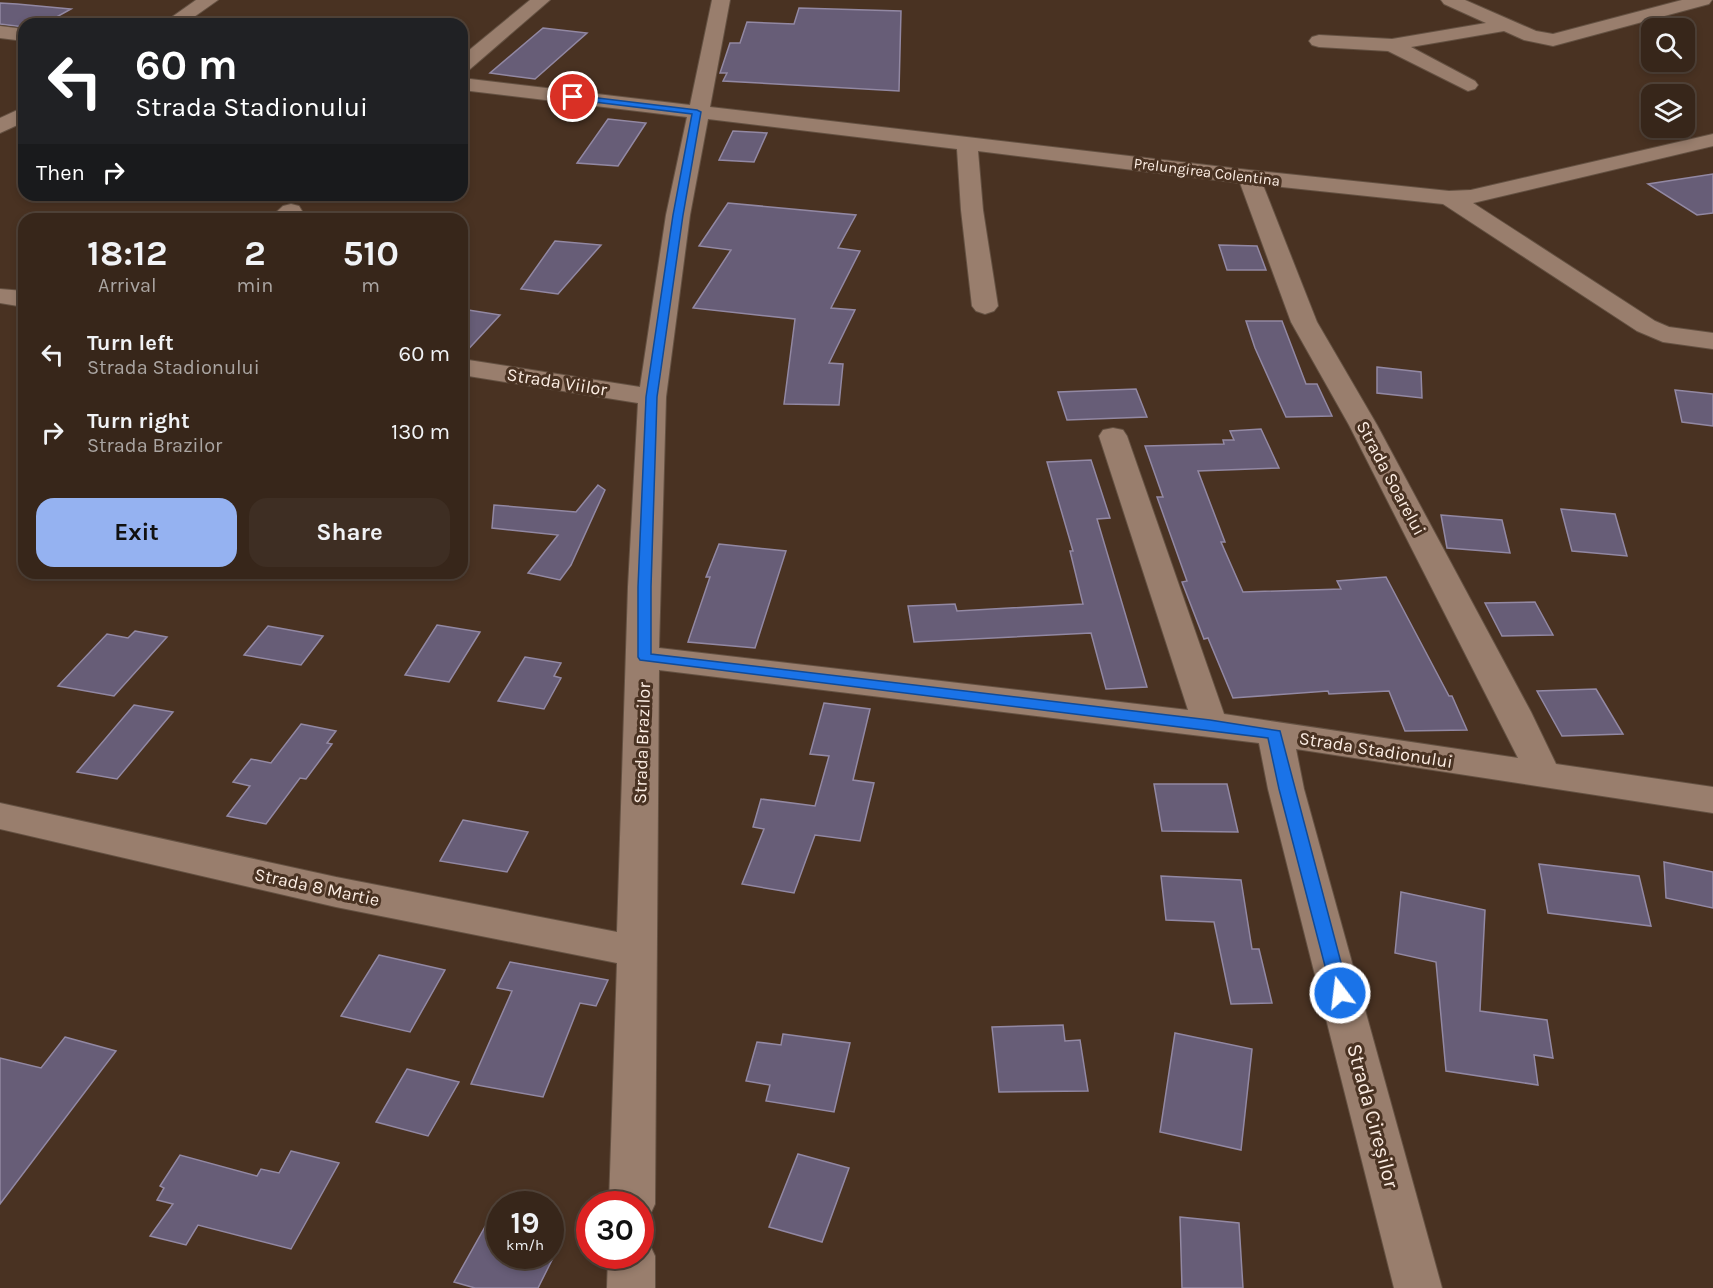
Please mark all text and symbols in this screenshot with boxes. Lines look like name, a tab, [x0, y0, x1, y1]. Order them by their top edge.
map controls	[1641, 18, 1695, 138]
button: search	[1641, 18, 1695, 72]
text: 60 m	[135, 40, 238, 90]
icon: left	[36, 42, 114, 120]
pin	[547, 71, 598, 122]
icon: arrive	[556, 80, 589, 113]
button: layers	[1641, 84, 1695, 138]
text: Strada Stadionului	[135, 91, 368, 123]
street label: Prelungirea Colentina	[1133, 154, 1281, 190]
icon: right	[97, 156, 130, 189]
text: Then	[36, 160, 85, 186]
text: 18:12	[87, 232, 168, 274]
text: 2	[244, 232, 266, 274]
text: 510	[342, 232, 399, 274]
text: Arrival	[98, 274, 157, 297]
text: min	[237, 274, 273, 297]
text: m	[361, 274, 380, 297]
text: Turn left	[87, 330, 174, 356]
icon: left	[36, 338, 69, 371]
text: 60 m	[399, 341, 450, 367]
text: Strada Stadionului	[87, 356, 260, 379]
street label: Strada Viilor	[505, 363, 609, 401]
text: Turn right	[87, 408, 190, 434]
icon: right	[36, 416, 69, 449]
street label: Strada Soarelui	[1352, 417, 1430, 539]
text: 130 m	[391, 419, 450, 445]
text: Strada Brazilor	[87, 434, 222, 457]
button: Exit	[36, 498, 237, 567]
button: Share	[249, 498, 450, 567]
street label: Strada Brazilor	[629, 681, 655, 804]
street label: Strada Stadionului	[1298, 727, 1454, 773]
street label: Strada 8 Martie	[252, 863, 382, 911]
position arrow	[1308, 961, 1372, 1025]
street label: Strada Cireșilor	[1342, 1041, 1404, 1191]
speed limit sign: 30	[576, 1191, 654, 1269]
text: 19	[510, 1205, 539, 1241]
text: km/h	[506, 1236, 544, 1254]

